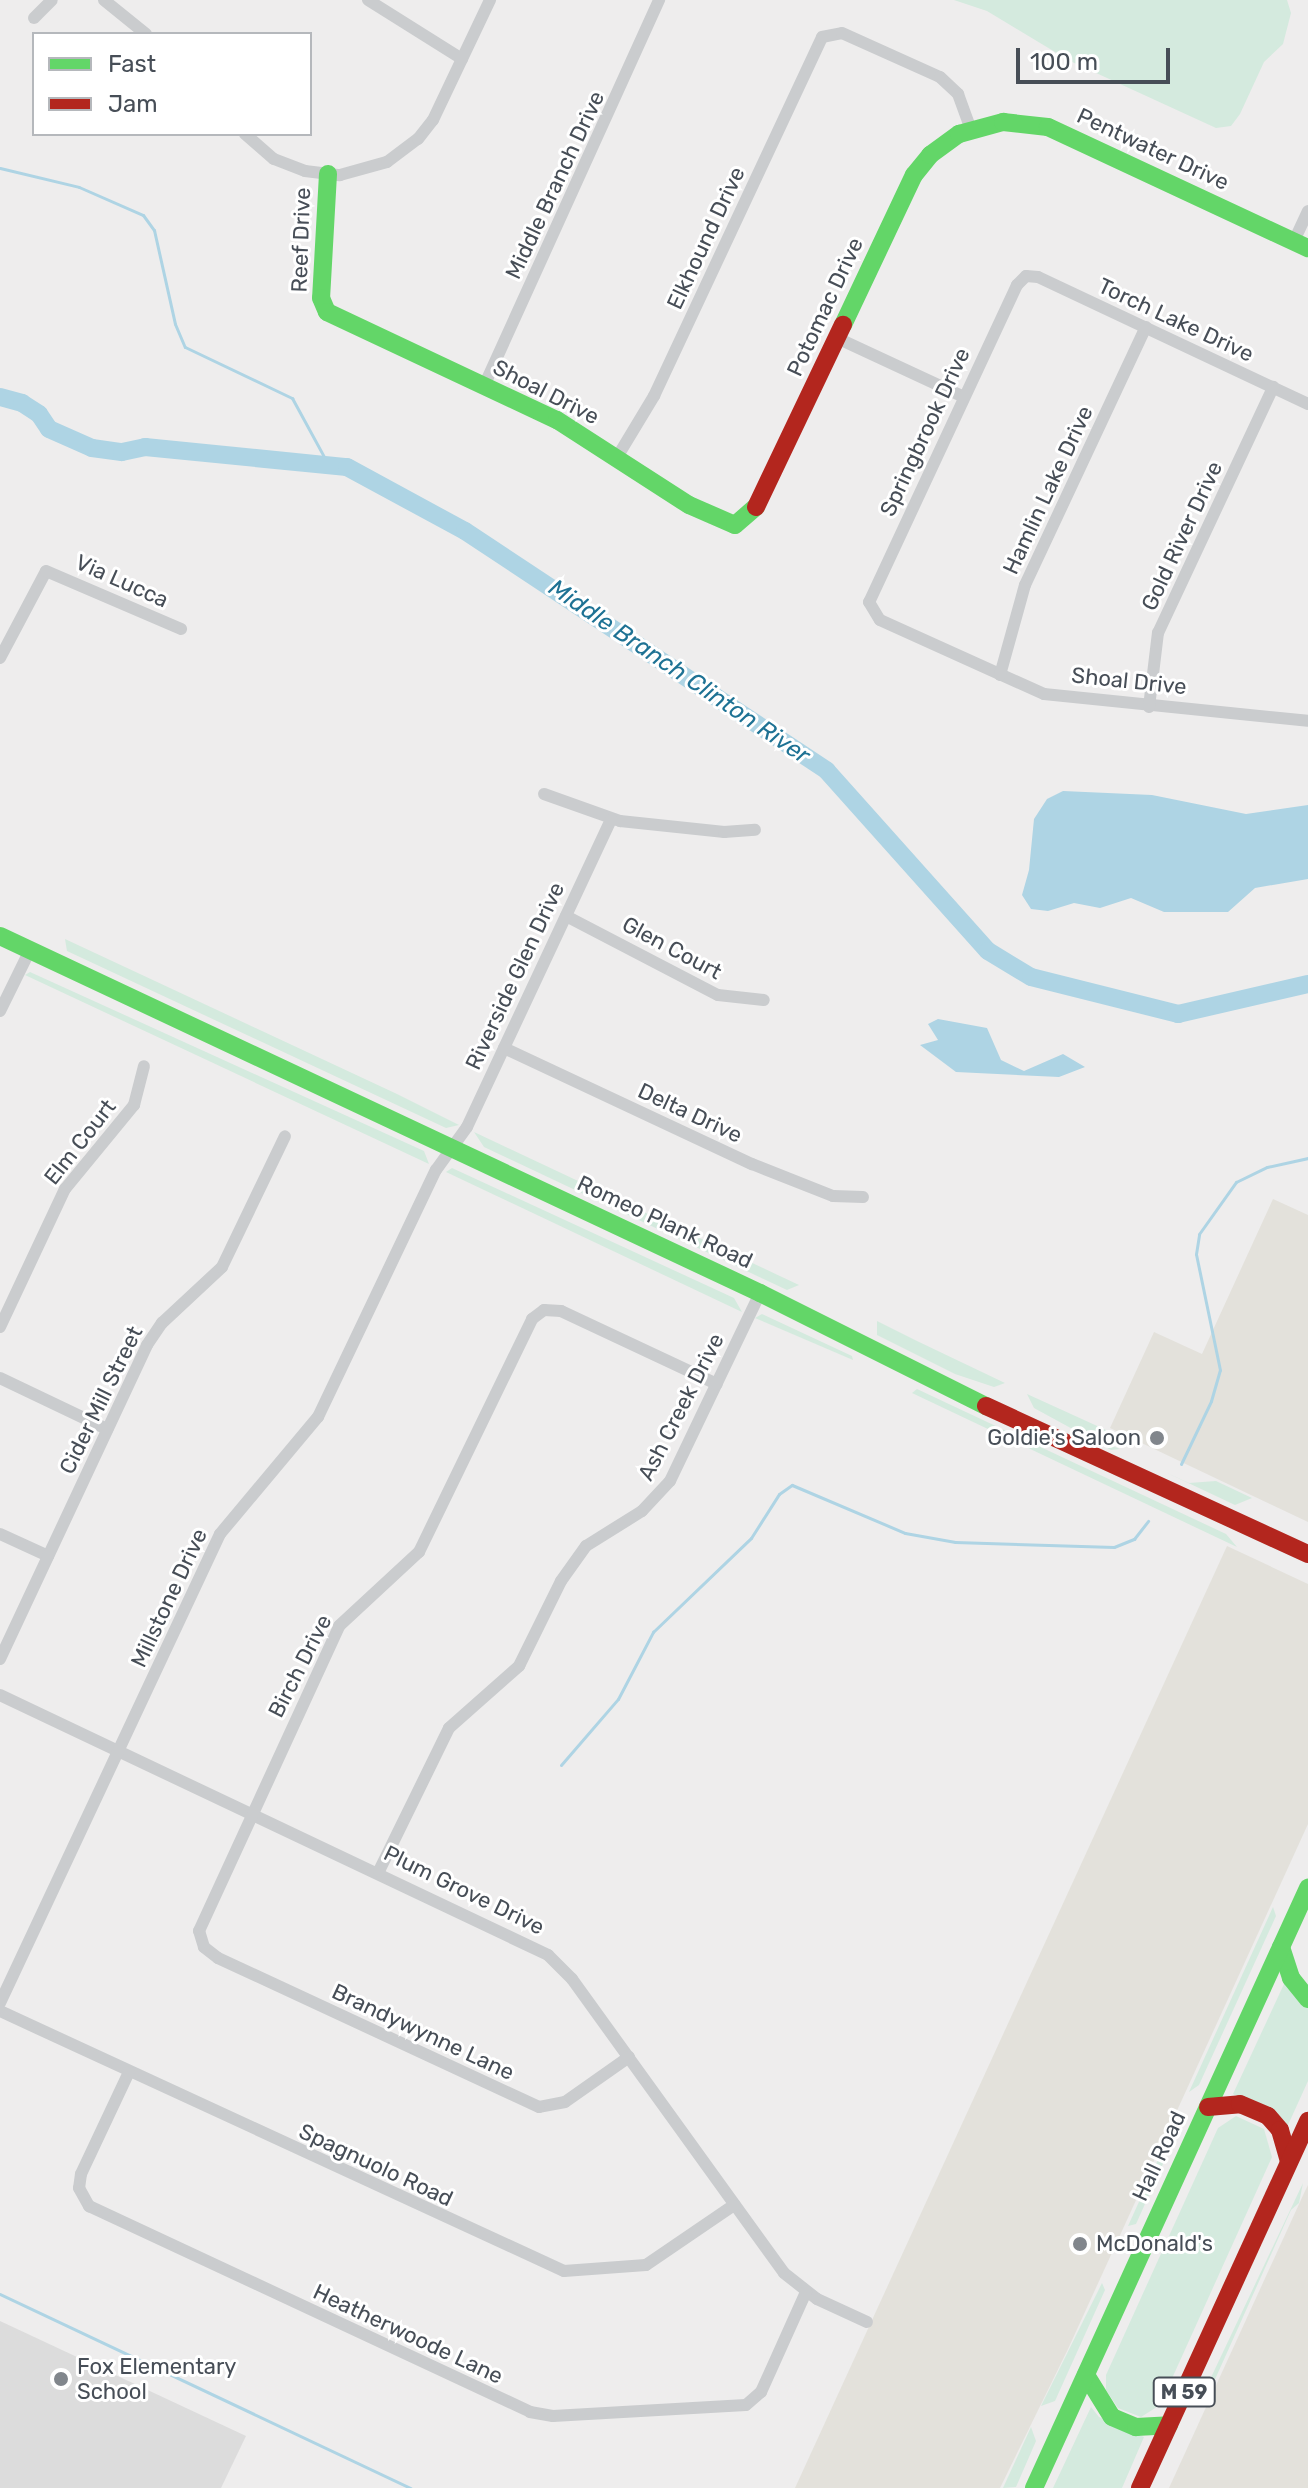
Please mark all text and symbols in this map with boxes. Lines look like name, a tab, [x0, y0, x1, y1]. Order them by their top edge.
legend	[32, 32, 312, 136]
scale bar	[1020, 32, 1174, 82]
text: 100 m	[1030, 48, 1098, 76]
text: Fast	[108, 50, 156, 78]
street label: Middle Branch Drive	[500, 87, 610, 283]
text: Jam	[108, 90, 158, 118]
street label: Pentwater Drive	[1073, 102, 1233, 196]
street label: Elkhound Drive	[661, 163, 751, 313]
street label: Reef Drive	[286, 187, 316, 293]
street label: Potomac Drive	[781, 233, 869, 381]
street label: Torch Lake Drive	[1094, 272, 1258, 368]
street label: Springbrook Drive	[874, 343, 976, 521]
street label: Shoal Drive	[489, 354, 603, 430]
street label: Hamlin Lake Drive	[997, 402, 1099, 578]
street label: Gold River Drive	[1136, 457, 1228, 615]
street label: Via Lucca	[71, 549, 173, 613]
water label: Middle Branch Clinton River	[543, 574, 815, 770]
street label: Shoal Drive	[1070, 662, 1188, 700]
street label: Riverside Glen Drive	[460, 878, 570, 1074]
street label: Glen Court	[618, 911, 726, 985]
street label: Delta Drive	[634, 1077, 746, 1149]
street label: Elm Court	[38, 1094, 122, 1190]
street label: Romeo Plank Road	[573, 1170, 757, 1274]
street label: Cider Mill Street	[54, 1322, 148, 1478]
street label: Ash Creek Drive	[632, 1329, 730, 1485]
place label: Goldie's Saloon	[987, 1425, 1141, 1451]
marker: Goldie's Saloon	[1148, 1429, 1166, 1447]
street label: Millstone Drive	[125, 1524, 213, 1672]
street label: Birch Drive	[263, 1610, 337, 1722]
street label: Plum Grove Drive	[379, 1840, 549, 1940]
street label: Brandywynne Lane	[328, 1978, 518, 2086]
street label: Hall Road	[1127, 2107, 1191, 2205]
street label: Spagnuolo Road	[295, 2118, 457, 2212]
place label: McDonald's	[1096, 2231, 1213, 2257]
marker: McDonald's	[1071, 2235, 1089, 2253]
street label: Heatherwoode Lane	[309, 2278, 507, 2390]
place label: Fox Elementary School	[77, 2353, 236, 2404]
marker: Fox Elementary School	[52, 2370, 70, 2388]
road number: M 59	[1152, 2376, 1216, 2408]

